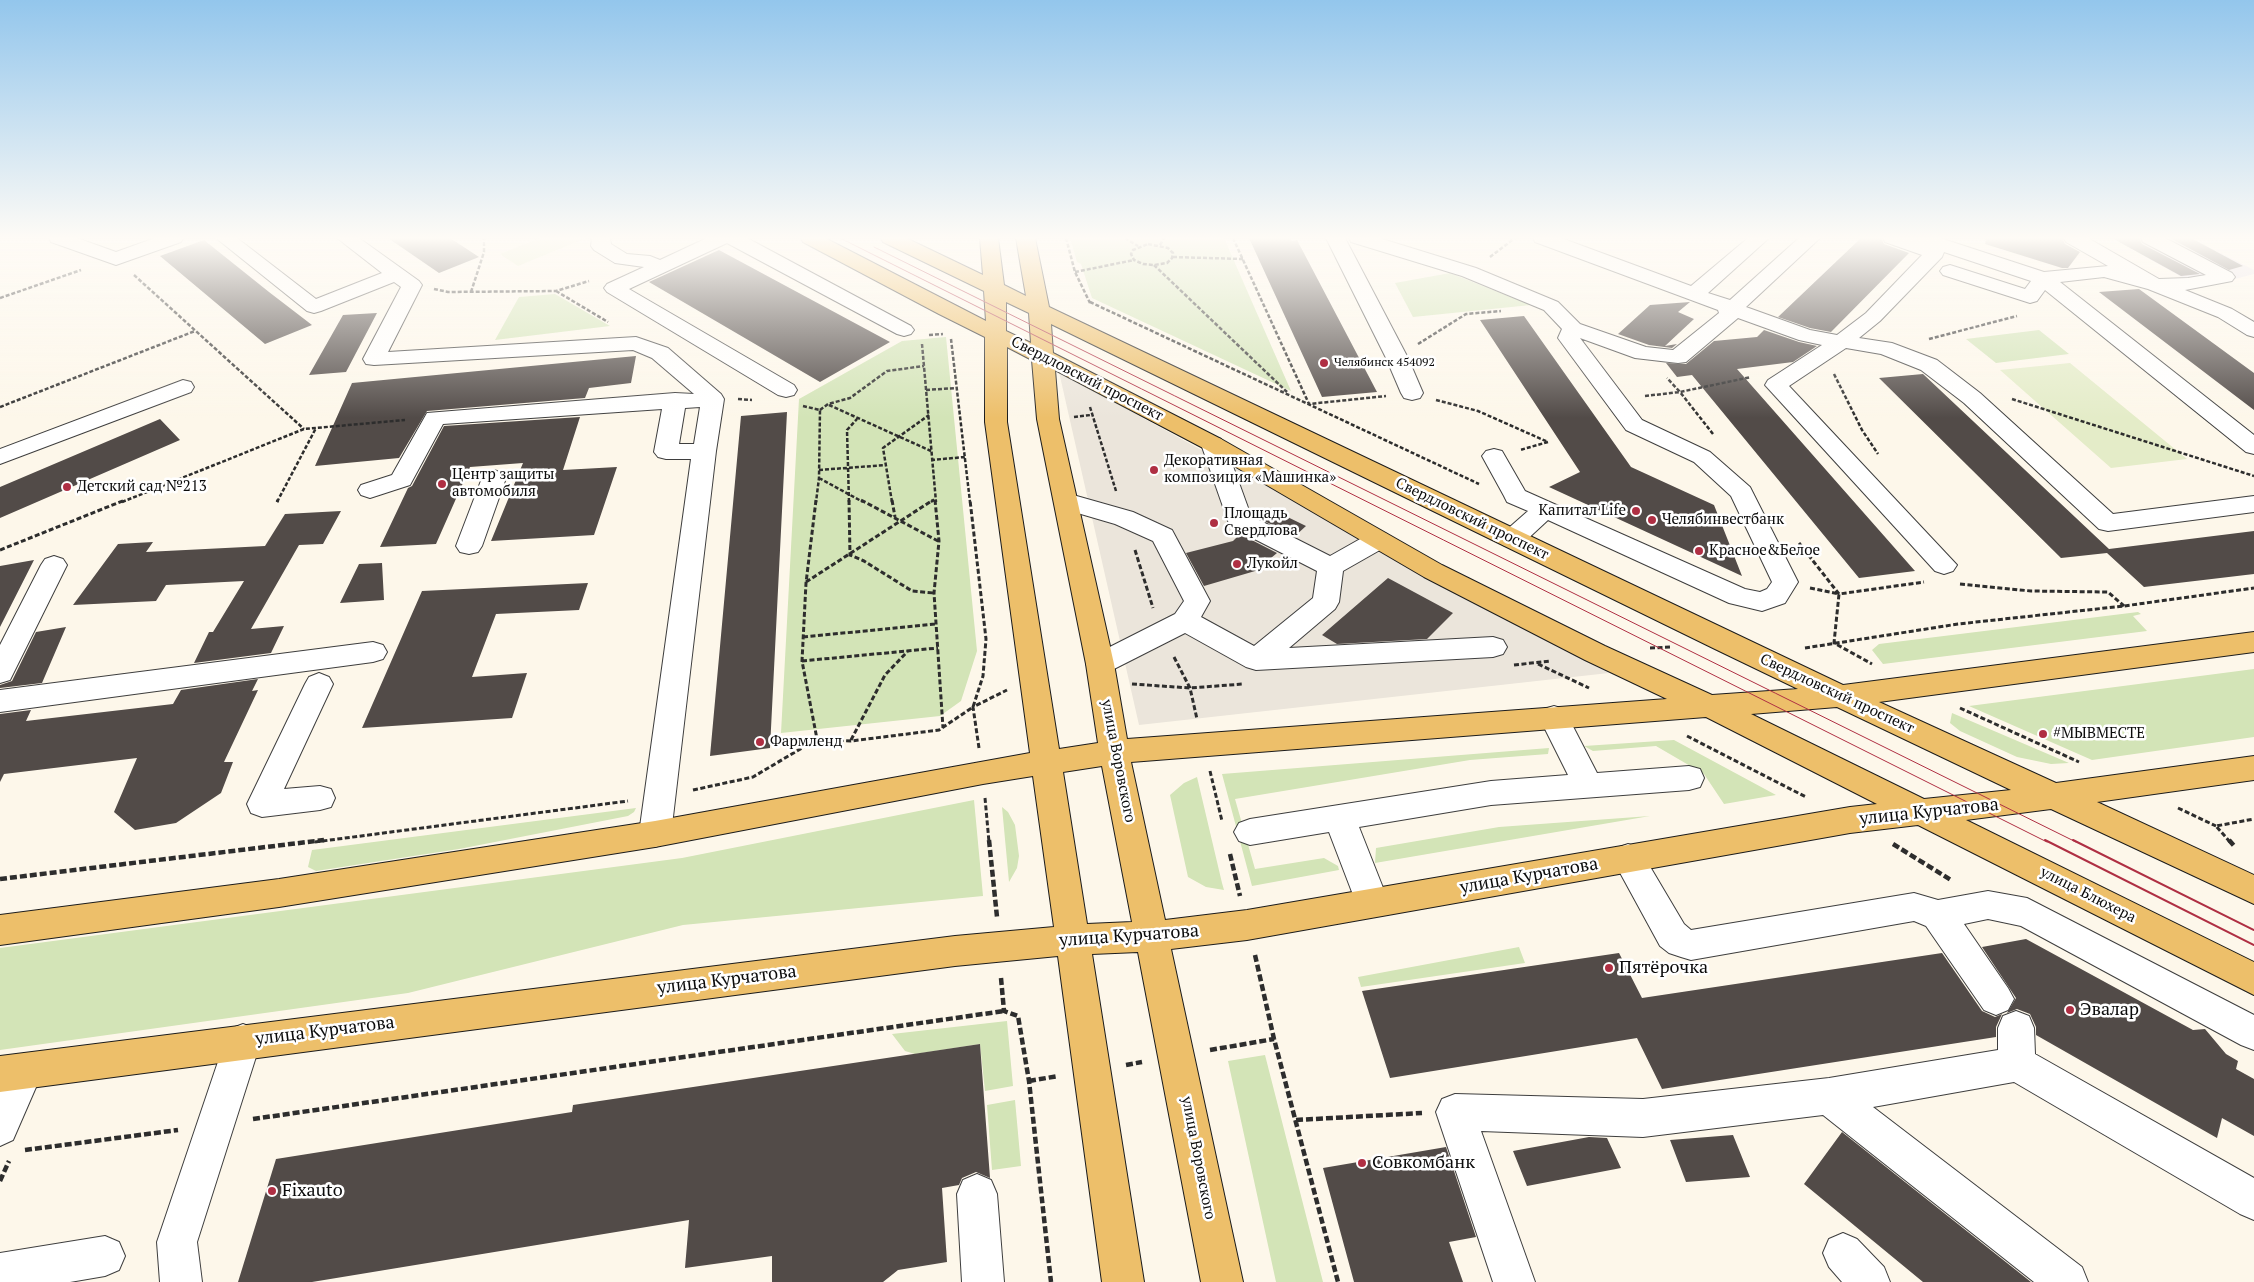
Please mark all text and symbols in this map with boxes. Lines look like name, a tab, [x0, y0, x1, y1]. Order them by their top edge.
street label: Свердловский проспект	[1008, 333, 1166, 425]
place label: Челябинск 454092	[1334, 356, 1435, 370]
marker: Челябинск 454092	[1318, 357, 1330, 369]
place label: Декоративная композиция «Машинка»	[1164, 452, 1336, 487]
marker: Декоративная композиция «Машинка»	[1148, 464, 1160, 476]
place label: Центр защиты автомобиля	[452, 466, 554, 501]
street label: Свердловский проспект	[1392, 474, 1552, 564]
place label: Детский сад №213	[77, 478, 207, 496]
marker: Центр защиты автомобиля	[436, 478, 448, 490]
marker: Детский сад №213	[61, 481, 73, 493]
place label: Капитал Life	[1538, 502, 1626, 520]
place label: Площадь Свердлова	[1224, 505, 1298, 540]
marker: Капитал Life	[1630, 505, 1642, 517]
place label: Челябинвестбанк	[1662, 511, 1784, 529]
marker: Челябинвестбанк	[1646, 514, 1658, 526]
marker: Площадь Свердлова	[1208, 517, 1220, 529]
place label: Красное&Белое	[1709, 542, 1820, 560]
marker: Красное&Белое	[1693, 545, 1705, 557]
place label: Лукойл	[1247, 555, 1298, 573]
marker: Лукойл	[1231, 558, 1243, 570]
street label: Свердловский проспект	[1757, 650, 1917, 738]
street label: улица Воровского	[1097, 698, 1139, 824]
place label: #МЫВМЕСТЕ	[2053, 725, 2145, 743]
marker: #МЫВМЕСТЕ	[2037, 728, 2049, 740]
place label: Фармленд	[770, 733, 842, 751]
marker: Фармленд	[754, 736, 766, 748]
street label: улица Курчатова	[1858, 794, 2000, 830]
street label: улица Курчатова	[1458, 853, 1600, 899]
street label: улица Блюхера	[2037, 863, 2139, 927]
street label: улица Курчатова	[1058, 920, 1200, 952]
place label: Пятёрочка	[1619, 957, 1708, 979]
street label: улица Курчатова	[656, 961, 798, 999]
marker: Пятёрочка	[1603, 962, 1615, 974]
place label: Эвалар	[2080, 999, 2139, 1021]
marker: Эвалар	[2064, 1004, 2076, 1016]
street label: улица Курчатова	[254, 1012, 396, 1050]
street label: улица Воровского	[1177, 1095, 1219, 1221]
place label: Совкомбанк	[1372, 1152, 1475, 1174]
marker: Совкомбанк	[1356, 1157, 1368, 1169]
place label: Fixauto	[282, 1180, 343, 1202]
marker: Fixauto	[266, 1185, 278, 1197]

